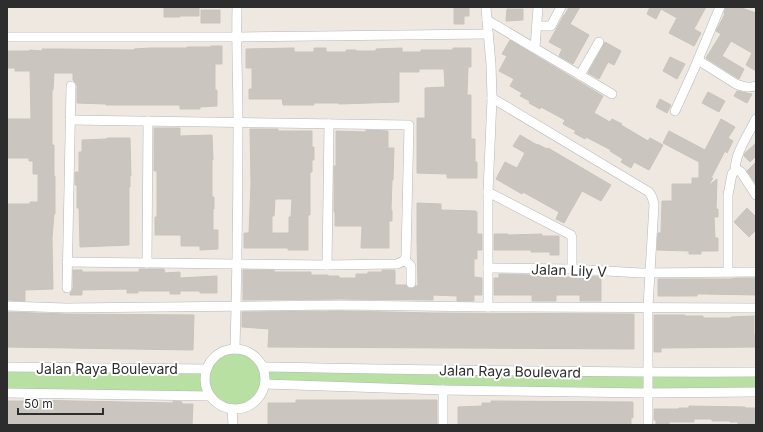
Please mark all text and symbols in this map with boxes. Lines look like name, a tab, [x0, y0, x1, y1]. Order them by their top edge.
street label: Jalan Lily V	[531, 260, 607, 280]
street label: Jalan Raya Boulevard	[36, 360, 178, 377]
street label: Jalan Raya Boulevard	[439, 361, 581, 381]
scale bar	[18, 390, 103, 416]
text: 50 m	[24, 396, 53, 411]

